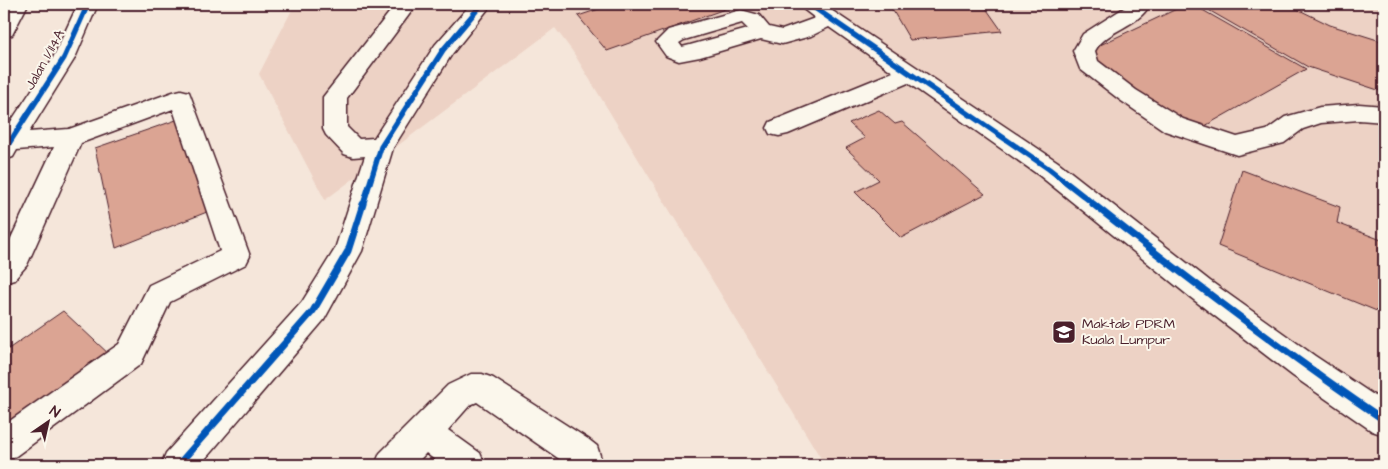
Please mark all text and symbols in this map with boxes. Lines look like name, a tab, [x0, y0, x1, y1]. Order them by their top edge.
street label: Jalan 1/114A	[20, 26, 70, 94]
place label: Maktab PDRM Kuala Lumpur	[1082, 314, 1176, 350]
school or university icon: Maktab PDRM Kuala Lumpur	[1051, 319, 1077, 345]
north arrow	[22, 396, 72, 446]
text: N	[45, 401, 64, 423]

